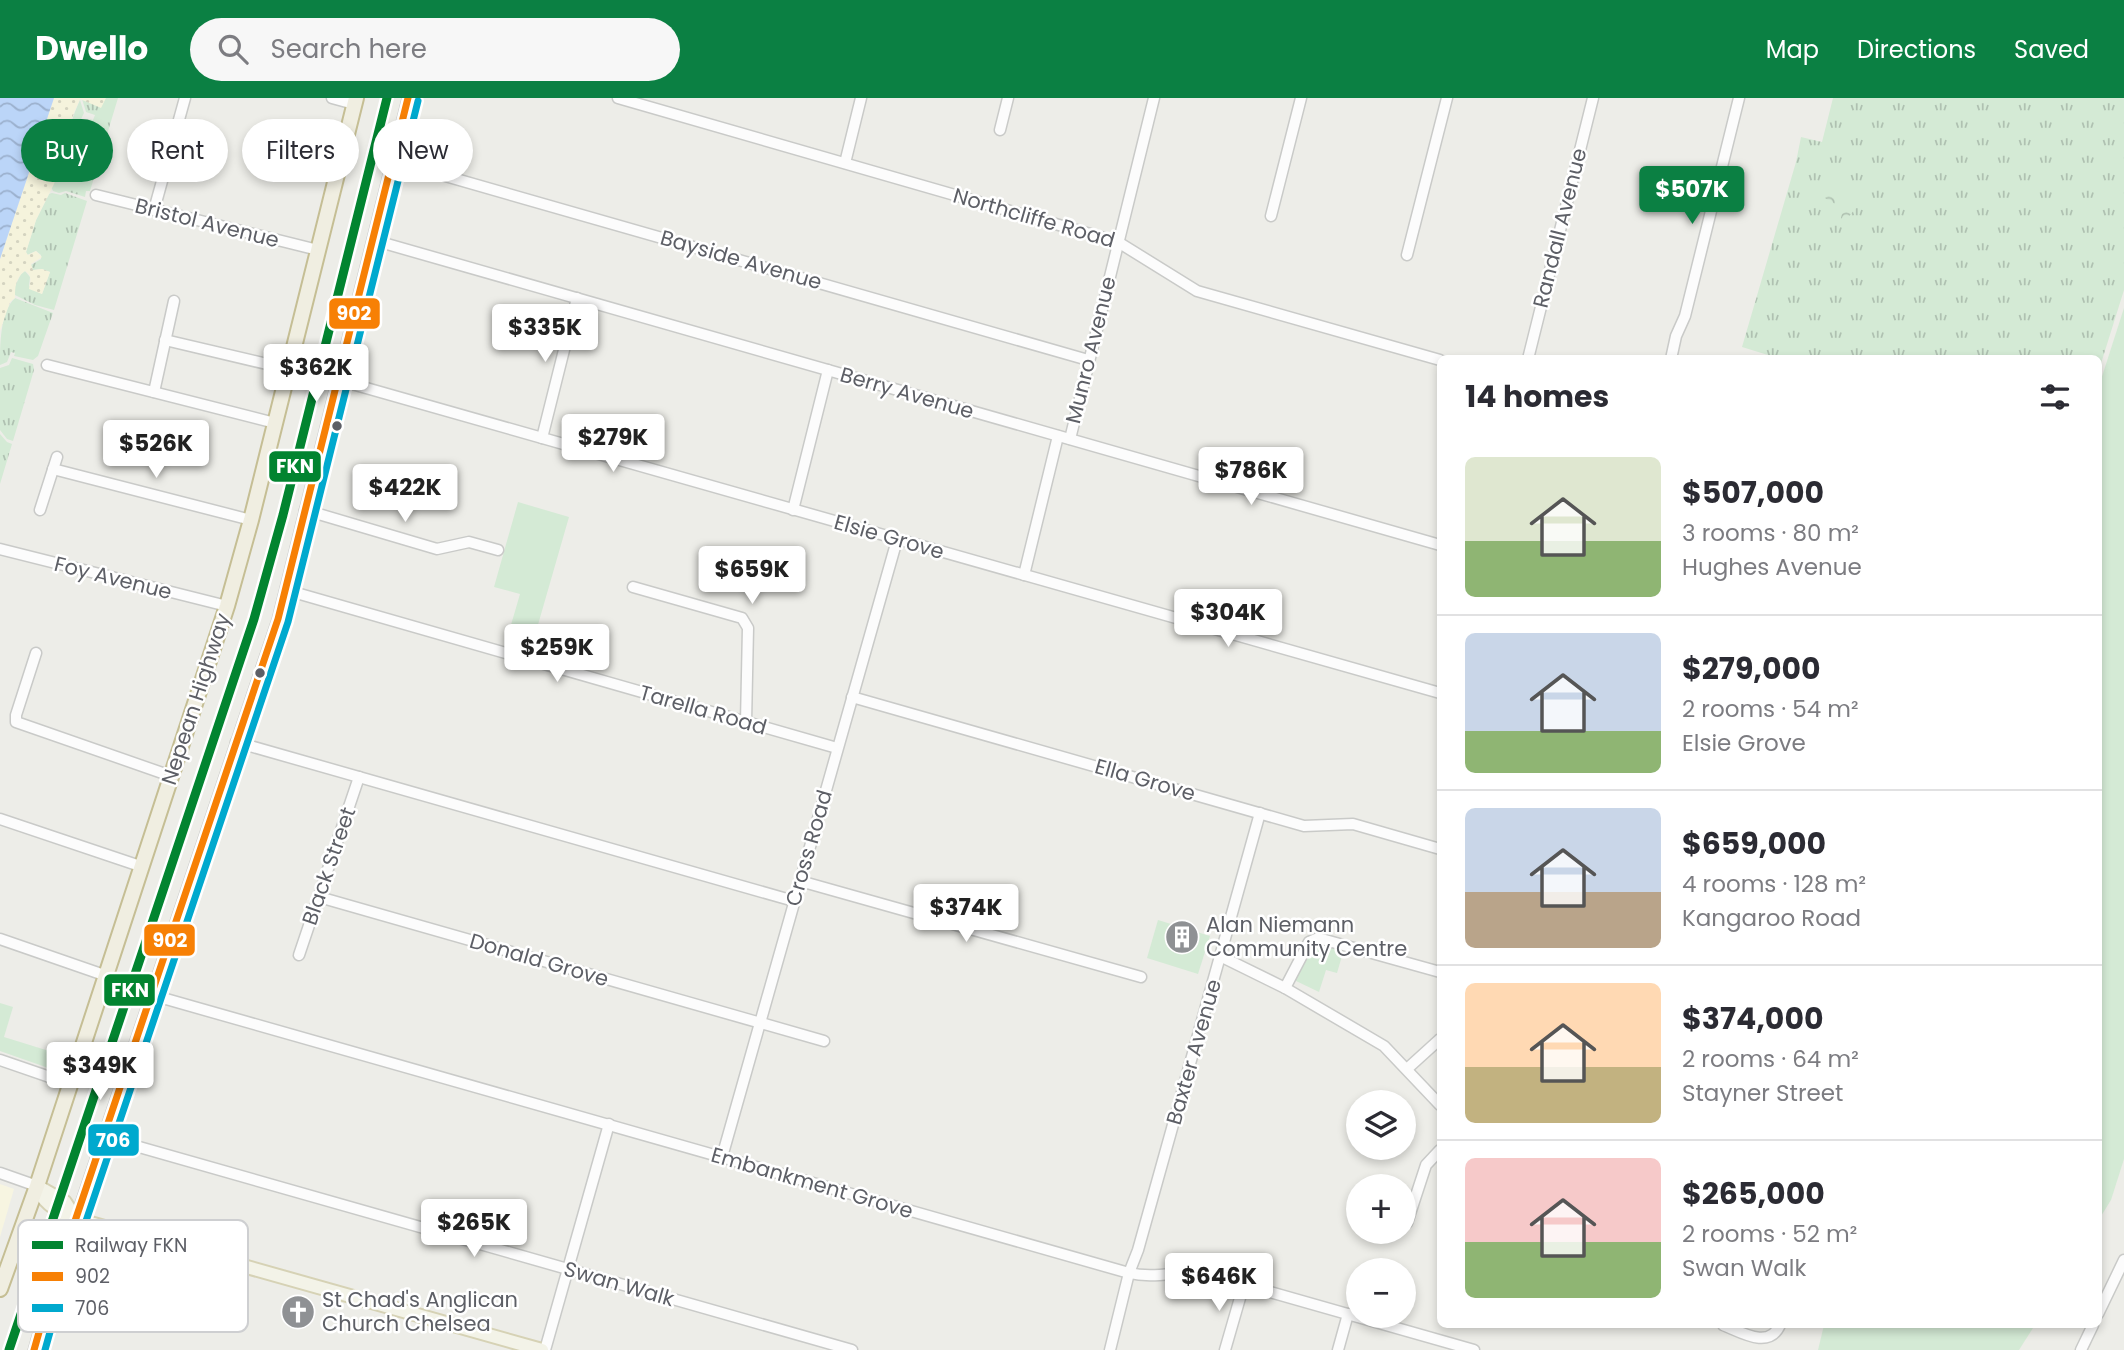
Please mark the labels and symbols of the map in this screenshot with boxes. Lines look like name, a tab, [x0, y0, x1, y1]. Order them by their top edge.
street label: Randall Avenue	[1526, 145, 1593, 311]
pin: $507K	[1643, 166, 1741, 226]
street label: Northcliffe Road	[950, 181, 1119, 255]
street label: Bristol Avenue	[132, 191, 282, 254]
street label: Bayside Avenue	[657, 223, 825, 296]
street label: Munro Avenue	[1058, 273, 1123, 427]
line badge: 902	[328, 297, 381, 330]
text: 902	[337, 300, 372, 327]
pin: $335K	[496, 304, 594, 364]
pin: $362K	[267, 344, 365, 404]
street label: Berry Avenue	[837, 360, 977, 425]
pin: $279K	[564, 414, 662, 474]
unlabelled marker	[330, 419, 344, 433]
pin: $526K	[107, 420, 205, 480]
pin: $786K	[1202, 448, 1300, 507]
line badge: FKN	[268, 450, 322, 483]
text: FKN	[276, 453, 314, 480]
pin: $422K	[356, 464, 454, 524]
street label: Elsie Grove	[831, 507, 947, 566]
pin: $659K	[703, 546, 801, 606]
street label: Foy Avenue	[51, 549, 175, 606]
pin: $304K	[1179, 589, 1277, 649]
street label: Nepean Highway	[154, 609, 237, 788]
pin: $259K	[508, 624, 606, 684]
unlabelled marker	[253, 666, 267, 680]
street label: Tarella Road	[636, 678, 770, 742]
street label: Ella Grove	[1091, 751, 1199, 808]
street label: Cross Road	[778, 786, 839, 909]
street label: Black Street	[295, 803, 362, 929]
pin: $374K	[917, 884, 1015, 944]
place label: Alan Niemann Community Centre	[1206, 910, 1407, 963]
building icon: Alan Niemann Community Centre	[1163, 918, 1201, 956]
line badge: 902	[143, 923, 196, 957]
street label: Donald Grove	[466, 926, 612, 993]
text: 902	[153, 927, 188, 954]
line badge: FKN	[103, 973, 156, 1007]
street label: Baxter Avenue	[1159, 976, 1228, 1128]
text: FKN	[111, 977, 149, 1004]
pin: $349K	[51, 1042, 149, 1102]
line badge: 706	[87, 1123, 140, 1157]
text: 706	[96, 1127, 130, 1154]
street label: Embankment Grove	[708, 1140, 916, 1225]
pin: $265K	[425, 1200, 523, 1259]
legend	[18, 1220, 248, 1332]
text: Railway FKN	[75, 1232, 187, 1259]
street label: Swan Walk	[561, 1254, 678, 1313]
pin: $646K	[1170, 1254, 1268, 1313]
text: 902	[75, 1263, 110, 1290]
place label: St Chad's Anglican Church Chelsea	[322, 1285, 518, 1338]
church icon: St Chad's Anglican Church Chelsea	[279, 1293, 317, 1331]
text: 706	[75, 1295, 109, 1322]

